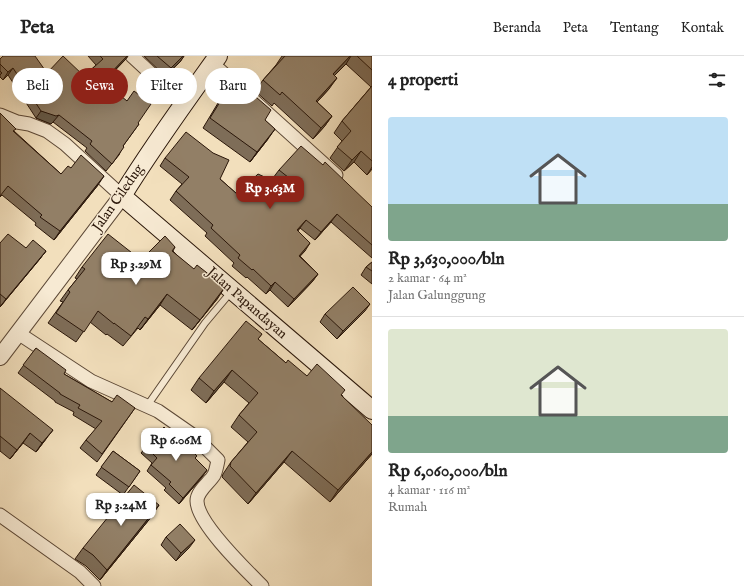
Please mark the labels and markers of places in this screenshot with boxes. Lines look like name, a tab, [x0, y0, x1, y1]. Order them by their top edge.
pin: Rp 3.63M	[229, 176, 311, 210]
pin: Rp 3.29M	[95, 252, 177, 286]
pin: Rp 6.06M	[135, 428, 217, 462]
pin: Rp 3.24M	[80, 493, 162, 527]

